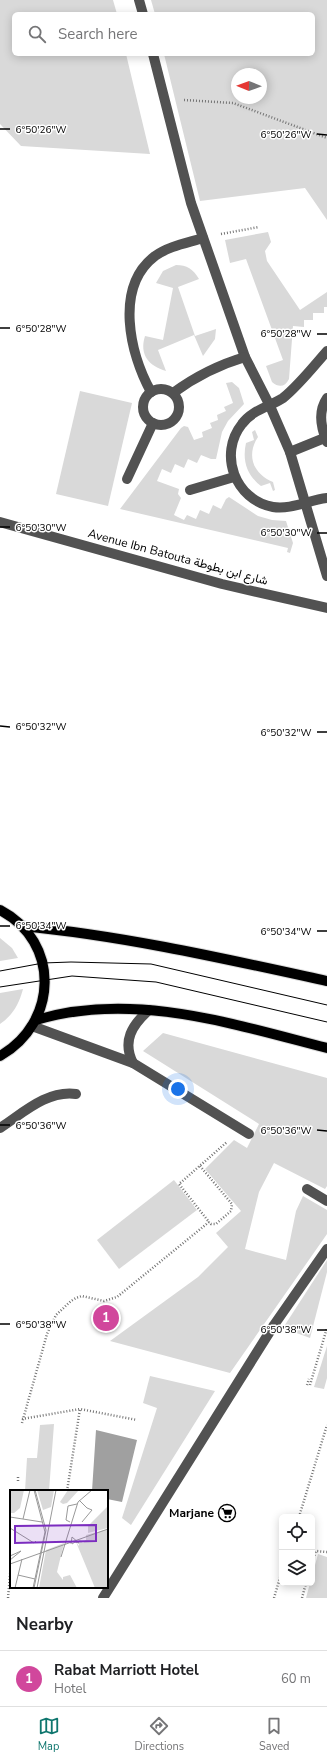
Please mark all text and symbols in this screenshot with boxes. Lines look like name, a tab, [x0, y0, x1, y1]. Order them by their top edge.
search box	[12, 12, 315, 56]
icon: search	[26, 23, 48, 45]
text: Search here	[58, 24, 138, 44]
north arrow	[231, 68, 267, 104]
text: 6°50'26"W	[16, 123, 66, 137]
text: 6°50'26"W	[261, 128, 311, 142]
text: 6°50'28"W	[16, 322, 66, 336]
text: 6°50'28"W	[261, 327, 311, 341]
text: 6°50'30"W	[16, 521, 66, 535]
street label: Avenue Ibn Batouta شارع ابن بطوطة	[86, 525, 270, 590]
text: 6°50'30"W	[261, 526, 311, 540]
text: 6°50'32"W	[16, 720, 66, 734]
text: 6°50'32"W	[261, 726, 311, 740]
text: 6°50'34"W	[16, 919, 66, 933]
text: 6°50'34"W	[261, 925, 311, 939]
your location	[168, 1079, 188, 1099]
text: 6°50'36"W	[16, 1119, 66, 1133]
text: 6°50'36"W	[261, 1124, 311, 1138]
pin: 1	[93, 1303, 119, 1333]
text: 6°50'38"W	[16, 1318, 66, 1332]
text: 6°50'38"W	[261, 1323, 311, 1337]
inset map	[10, 1490, 108, 1588]
supermarket icon: Marjane	[217, 1503, 237, 1523]
place label: Marjane	[169, 1505, 214, 1521]
map controls	[279, 1514, 315, 1586]
button: locate	[279, 1514, 315, 1550]
button: layers	[279, 1550, 315, 1586]
text: Nearby	[16, 1613, 73, 1636]
text: Rabat Marriott Hotel	[54, 1660, 199, 1680]
text: 1	[25, 1670, 33, 1688]
text: 60 m	[281, 1670, 311, 1688]
text: Hotel	[54, 1680, 86, 1698]
tab: Map	[38, 1715, 60, 1754]
tab: Directions	[135, 1715, 184, 1754]
tab: Saved	[259, 1715, 289, 1754]

